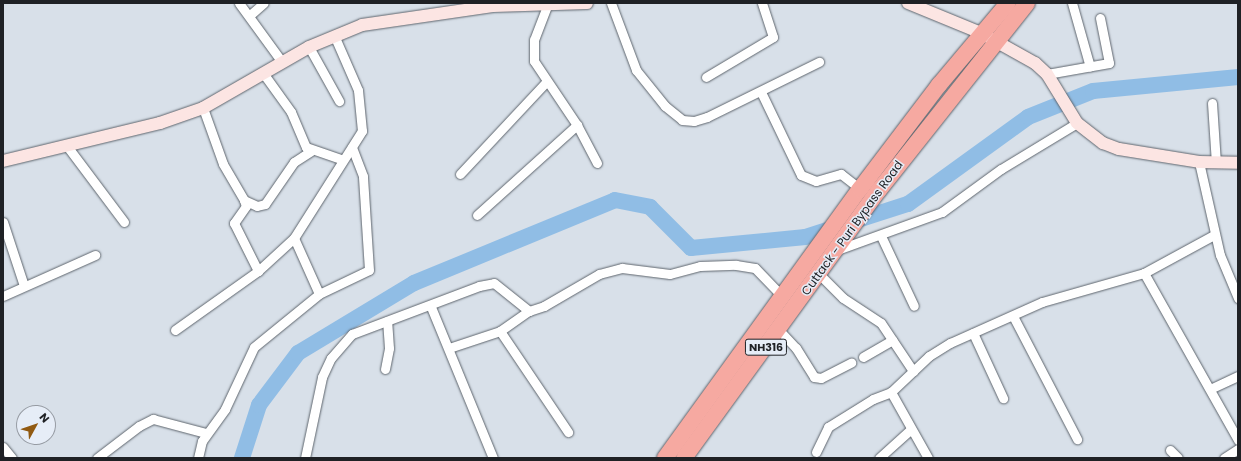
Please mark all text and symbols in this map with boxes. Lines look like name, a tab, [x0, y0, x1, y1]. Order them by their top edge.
street label: Cuttack - Puri Bypass Road	[798, 158, 906, 298]
road number: NH316	[744, 338, 788, 356]
north arrow	[16, 405, 56, 445]
text: N	[36, 410, 53, 426]

